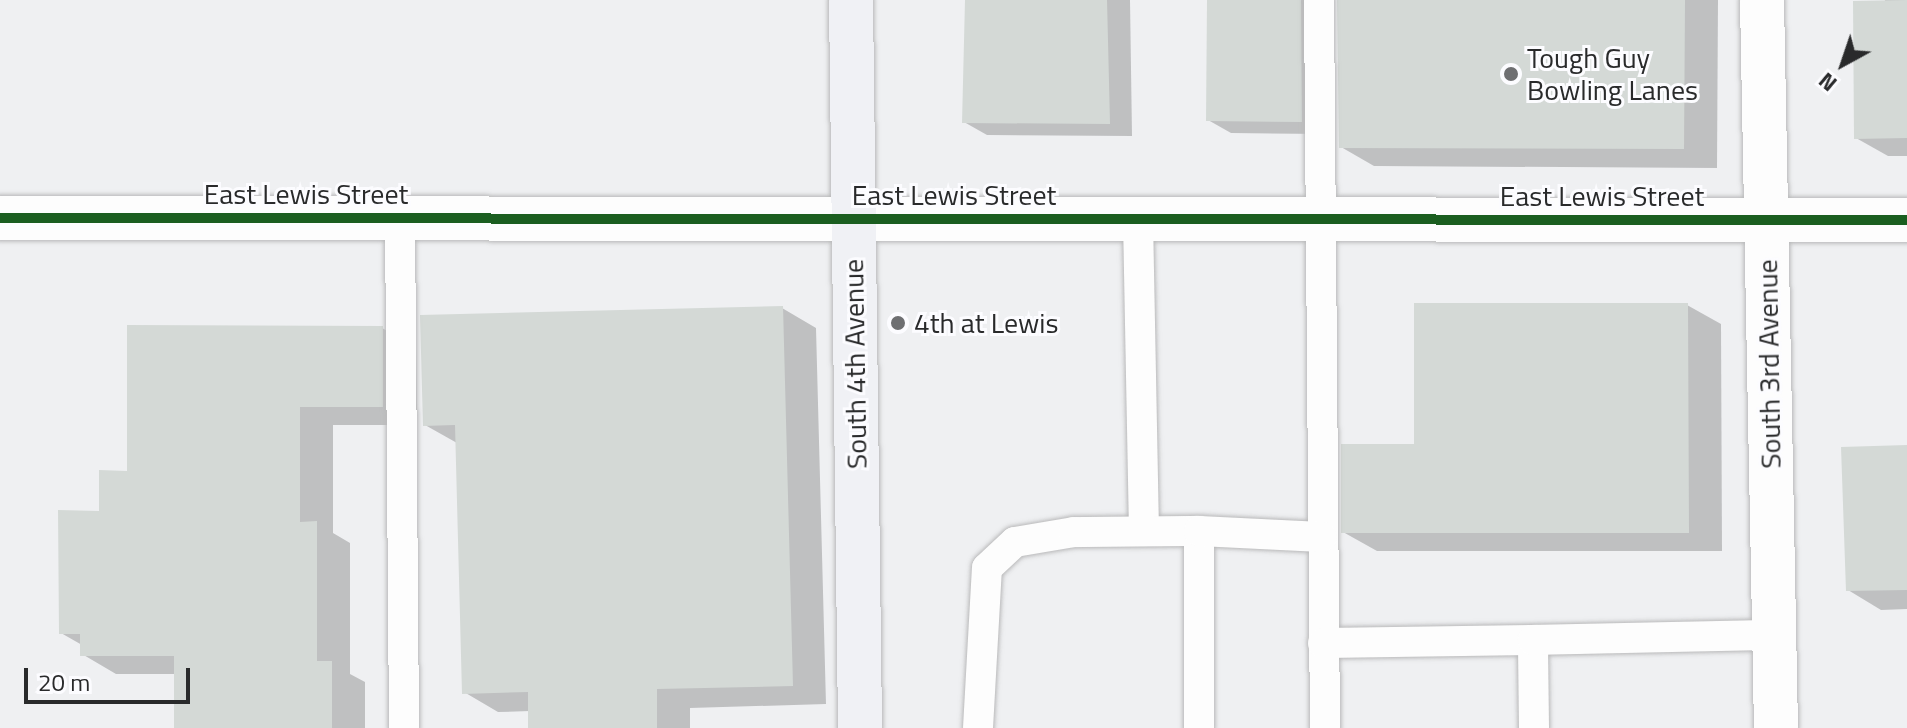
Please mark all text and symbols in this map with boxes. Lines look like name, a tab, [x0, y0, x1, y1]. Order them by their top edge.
north arrow	[1803, 24, 1883, 104]
place label: Tough Guy Bowling Lanes	[1527, 41, 1698, 107]
text: N	[1811, 64, 1844, 100]
marker: Tough Guy Bowling Lanes	[1502, 65, 1520, 83]
street label: East Lewis Street	[204, 177, 408, 211]
street label: East Lewis Street	[852, 178, 1056, 212]
street label: East Lewis Street	[1500, 179, 1704, 213]
street label: South 4th Avenue	[836, 259, 874, 469]
street label: South 3rd Avenue	[1750, 259, 1788, 469]
place label: 4th at Lewis	[914, 306, 1058, 340]
marker: 4th at Lewis	[889, 314, 907, 332]
scale bar	[28, 652, 194, 702]
text: 20 m	[38, 664, 90, 700]

